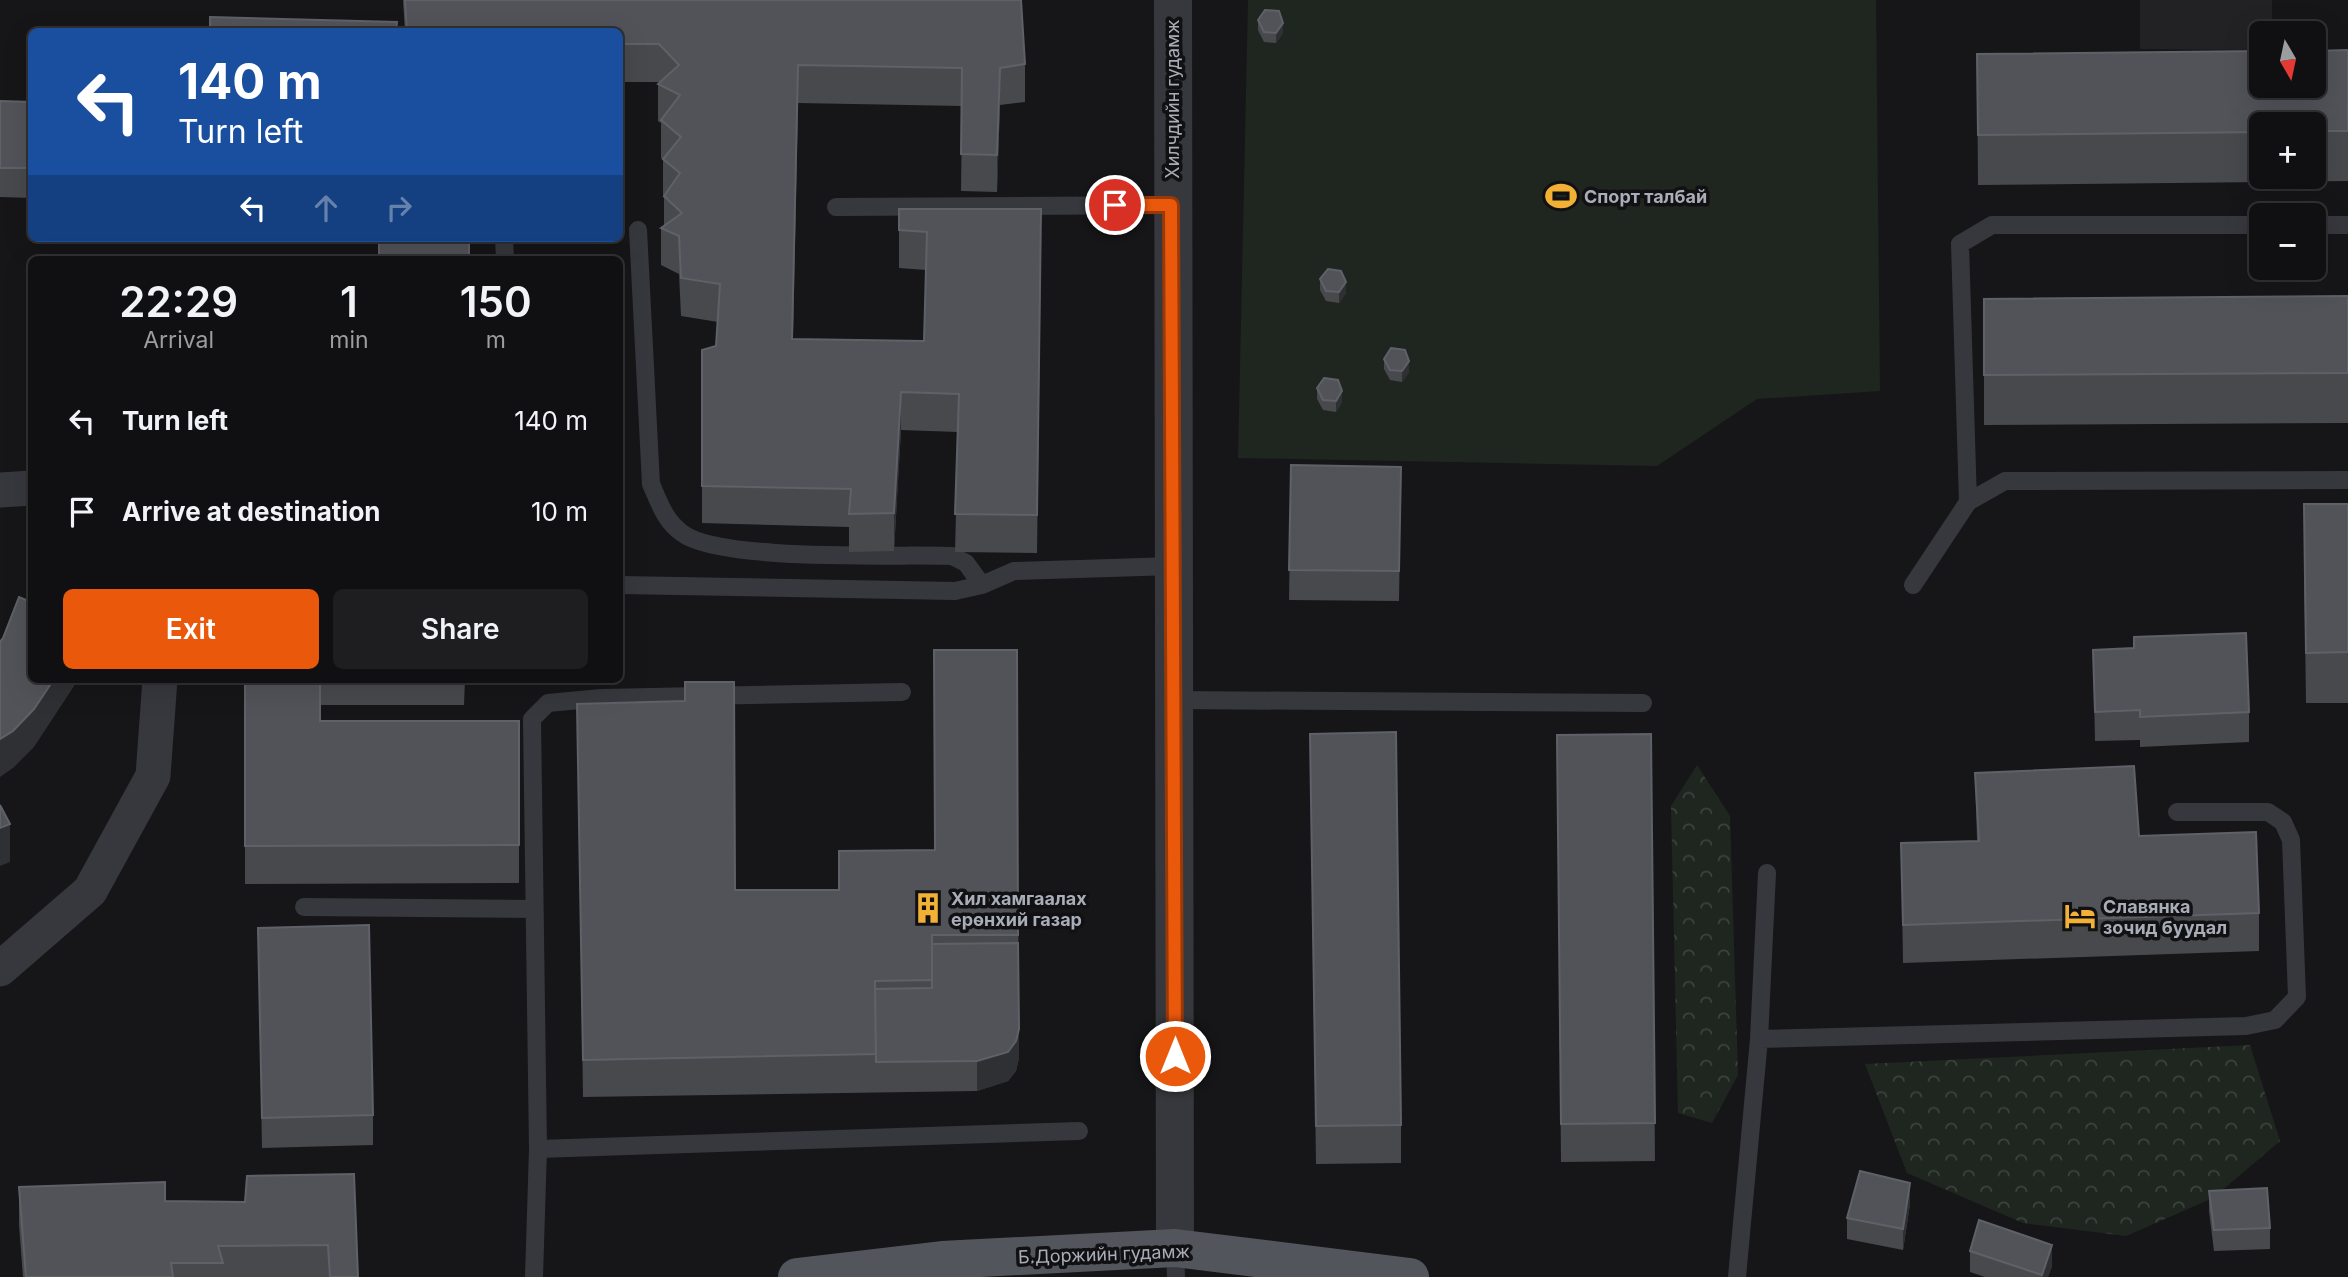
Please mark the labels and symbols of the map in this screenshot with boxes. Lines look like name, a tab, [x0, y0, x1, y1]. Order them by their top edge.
street label: Хилчдийн гудамж	[1162, 19, 1183, 179]
north arrow	[2249, 21, 2326, 98]
pin	[1085, 175, 1145, 235]
sports icon: Спорт талбай	[1544, 179, 1578, 213]
place label: Спорт талбай	[1584, 186, 1707, 207]
place label: Хил хамгаалах ерөнхий газар	[951, 888, 1087, 930]
building icon: Хил хамгаалах ерөнхий газар	[911, 891, 945, 925]
place label: Славянка зочид буудал	[2103, 896, 2227, 938]
hotel icon: Славянка зочид буудал	[2063, 899, 2097, 933]
position arrow	[1138, 1019, 1212, 1093]
street label: Б.Доржийн гудамж	[1018, 1241, 1190, 1267]

